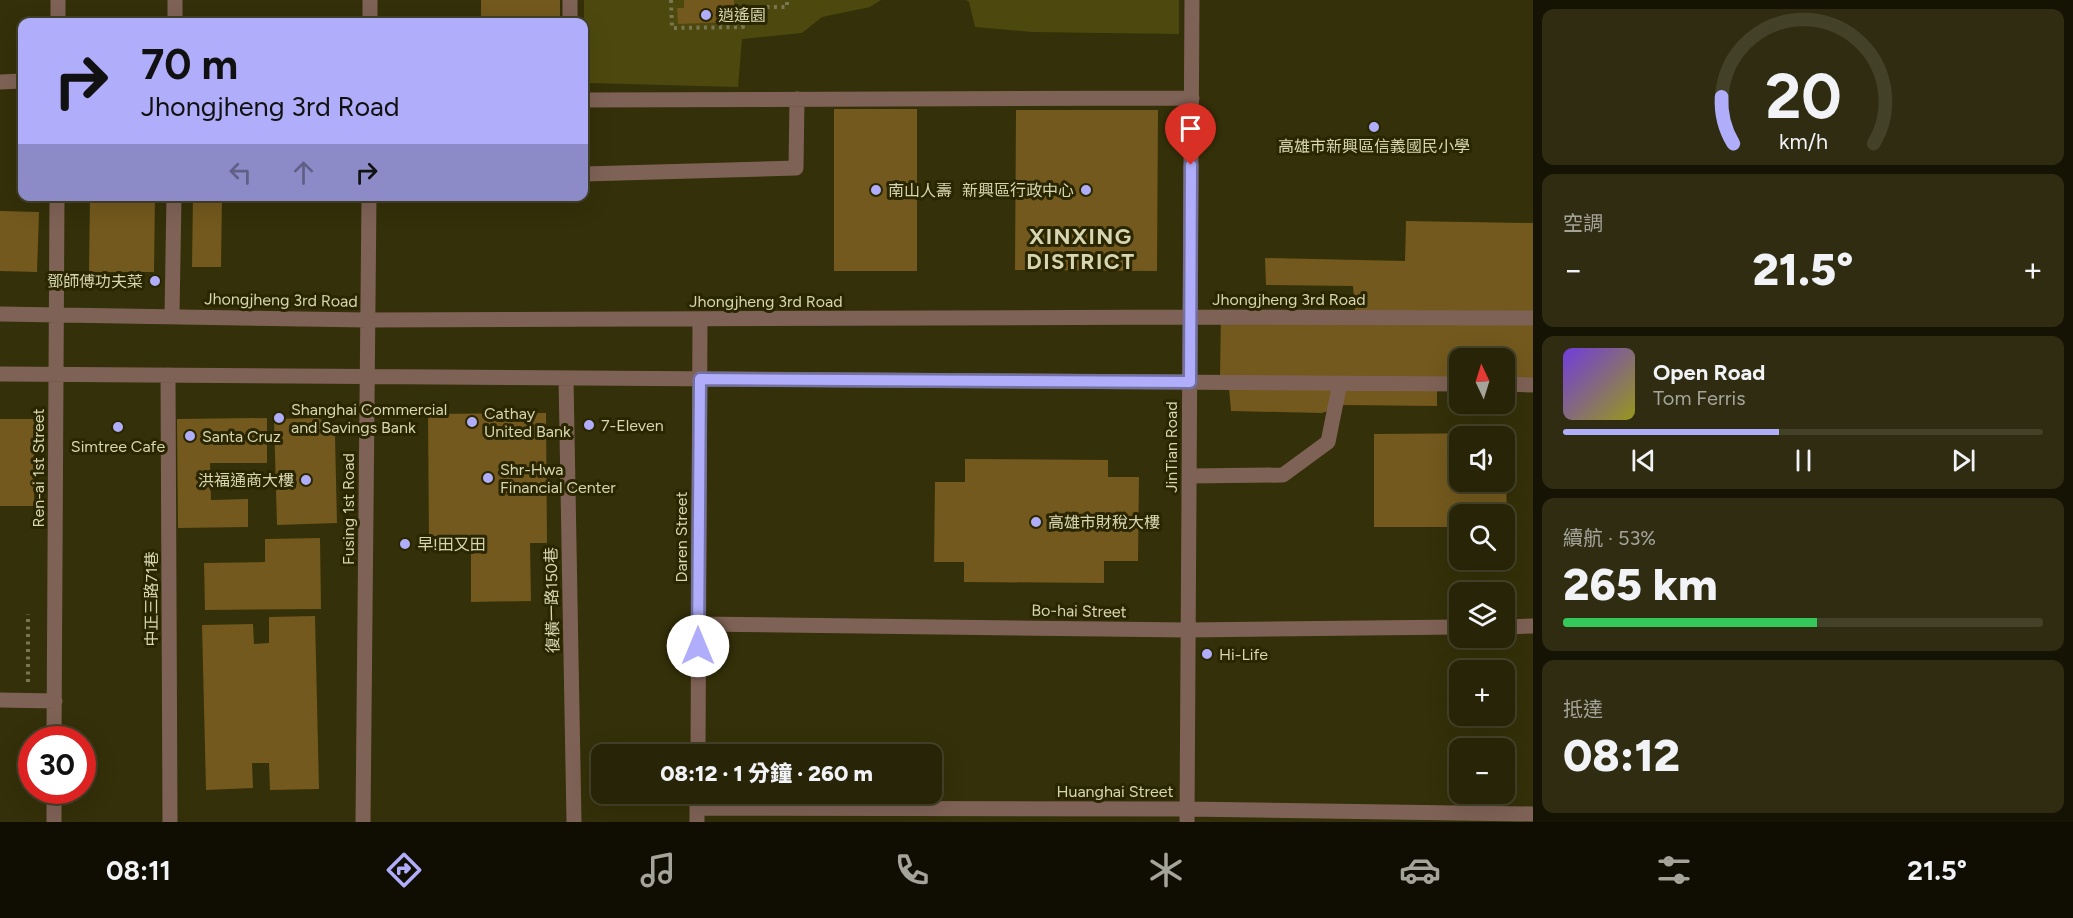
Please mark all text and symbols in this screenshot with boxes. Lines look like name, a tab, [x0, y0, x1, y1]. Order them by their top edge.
place label: 逍遙園	[718, 6, 766, 25]
marker: 逍遙園	[699, 8, 713, 22]
text: 70 m	[141, 39, 238, 90]
icon: right	[42, 42, 120, 120]
text: 20	[1765, 59, 1841, 134]
text: Jhongjheng 3rd Road	[141, 90, 400, 123]
pin	[1165, 103, 1216, 165]
icon: arrive	[1174, 112, 1207, 145]
marker: 高雄市新興區信義國民小學	[1367, 120, 1381, 134]
text: km/h	[1779, 129, 1827, 154]
place label: 高雄市新興區信義國民小學	[1278, 137, 1470, 156]
icon: left	[224, 156, 257, 189]
icon: ahead	[287, 156, 320, 189]
icon: right	[350, 156, 383, 189]
place label: 南山人壽	[888, 181, 952, 200]
place label: 新興區行政中心	[962, 181, 1074, 200]
marker: 南山人壽	[869, 183, 883, 197]
marker: 新興區行政中心	[1079, 183, 1093, 197]
text: 空調	[1563, 211, 1603, 235]
district label: XINXING DISTRICT	[1026, 223, 1136, 275]
text: 21.5°	[1752, 242, 1854, 296]
text: −	[1563, 250, 1584, 289]
text: +	[2022, 250, 2043, 289]
place label: 鄧師傅功夫菜	[47, 272, 143, 291]
marker: 鄧師傅功夫菜	[148, 274, 162, 288]
street label: Jhongjheng 3rd Road	[204, 289, 358, 311]
street label: Jhongjheng 3rd Road	[1212, 290, 1366, 309]
street label: Jhongjheng 3rd Road	[689, 292, 843, 311]
north arrow	[1449, 348, 1515, 414]
map controls	[1449, 348, 1515, 804]
text: Open Road	[1653, 359, 1765, 386]
text: Tom Ferris	[1653, 386, 1746, 410]
place label: Shanghai Commercial and Savings Bank	[291, 400, 447, 437]
street label: JinTian Road	[1162, 401, 1181, 493]
place label: Cathay United Bank	[484, 404, 571, 441]
street label: Ren-ai 1st Street	[29, 408, 48, 528]
marker: Shanghai Commercial and Savings Bank	[272, 411, 286, 425]
marker: Cathay United Bank	[465, 415, 479, 429]
place label: 7-Eleven	[601, 416, 664, 435]
marker: 7-Eleven	[582, 418, 596, 432]
marker: Simtree Cafe	[111, 420, 125, 434]
button: sound	[1449, 426, 1515, 492]
place label: Santa Cruz	[202, 427, 281, 446]
marker: Santa Cruz	[183, 429, 197, 443]
place label: Simtree Cafe	[71, 437, 165, 456]
icon: previous	[1627, 444, 1660, 477]
icon: pause	[1787, 444, 1820, 477]
icon: next	[1947, 444, 1980, 477]
street label: Fusing 1st Road	[339, 453, 358, 565]
place label: Shr-Hwa Financial Center	[500, 460, 616, 497]
place label: 洪福通商大樓	[198, 471, 294, 490]
marker: Shr-Hwa Financial Center	[481, 471, 495, 485]
marker: 洪福通商大樓	[299, 473, 313, 487]
street label: Daren Street	[672, 492, 691, 583]
button: search	[1449, 504, 1515, 570]
place label: 高雄市財稅大樓	[1048, 513, 1160, 532]
marker: 高雄市財稅大樓	[1029, 515, 1043, 529]
text: 續航 · 53%	[1563, 526, 1656, 550]
place label: 早!田又田	[417, 535, 486, 554]
marker: 早!田又田	[398, 537, 412, 551]
street label: 復橫一路150巷	[542, 547, 562, 653]
street label: 中正三路71巷	[142, 551, 161, 647]
text: 265 km	[1563, 557, 1718, 611]
button: layers	[1449, 582, 1515, 648]
street label: Bo-hai Street	[1031, 601, 1127, 621]
position arrow	[666, 614, 730, 678]
place label: Hi-Life	[1219, 645, 1268, 664]
marker: Hi-Life	[1200, 647, 1214, 661]
button: +	[1449, 660, 1515, 726]
text: 抵達	[1563, 697, 1603, 721]
speed limit sign: 30	[18, 726, 96, 804]
text: 08:12	[1563, 728, 1680, 782]
button: −	[1449, 738, 1515, 804]
text: 08:12 · 1 分鐘 · 260 m	[660, 760, 873, 787]
street label: Huanghai Street	[1057, 782, 1173, 801]
icon: directions	[383, 849, 425, 891]
icon: music	[637, 849, 679, 891]
icon: phone	[891, 849, 933, 891]
icon: climate	[1145, 849, 1187, 891]
icon: car	[1399, 849, 1441, 891]
icon: filters	[1653, 849, 1695, 891]
text: 08:11	[106, 854, 171, 887]
text: 21.5°	[1907, 854, 1967, 887]

